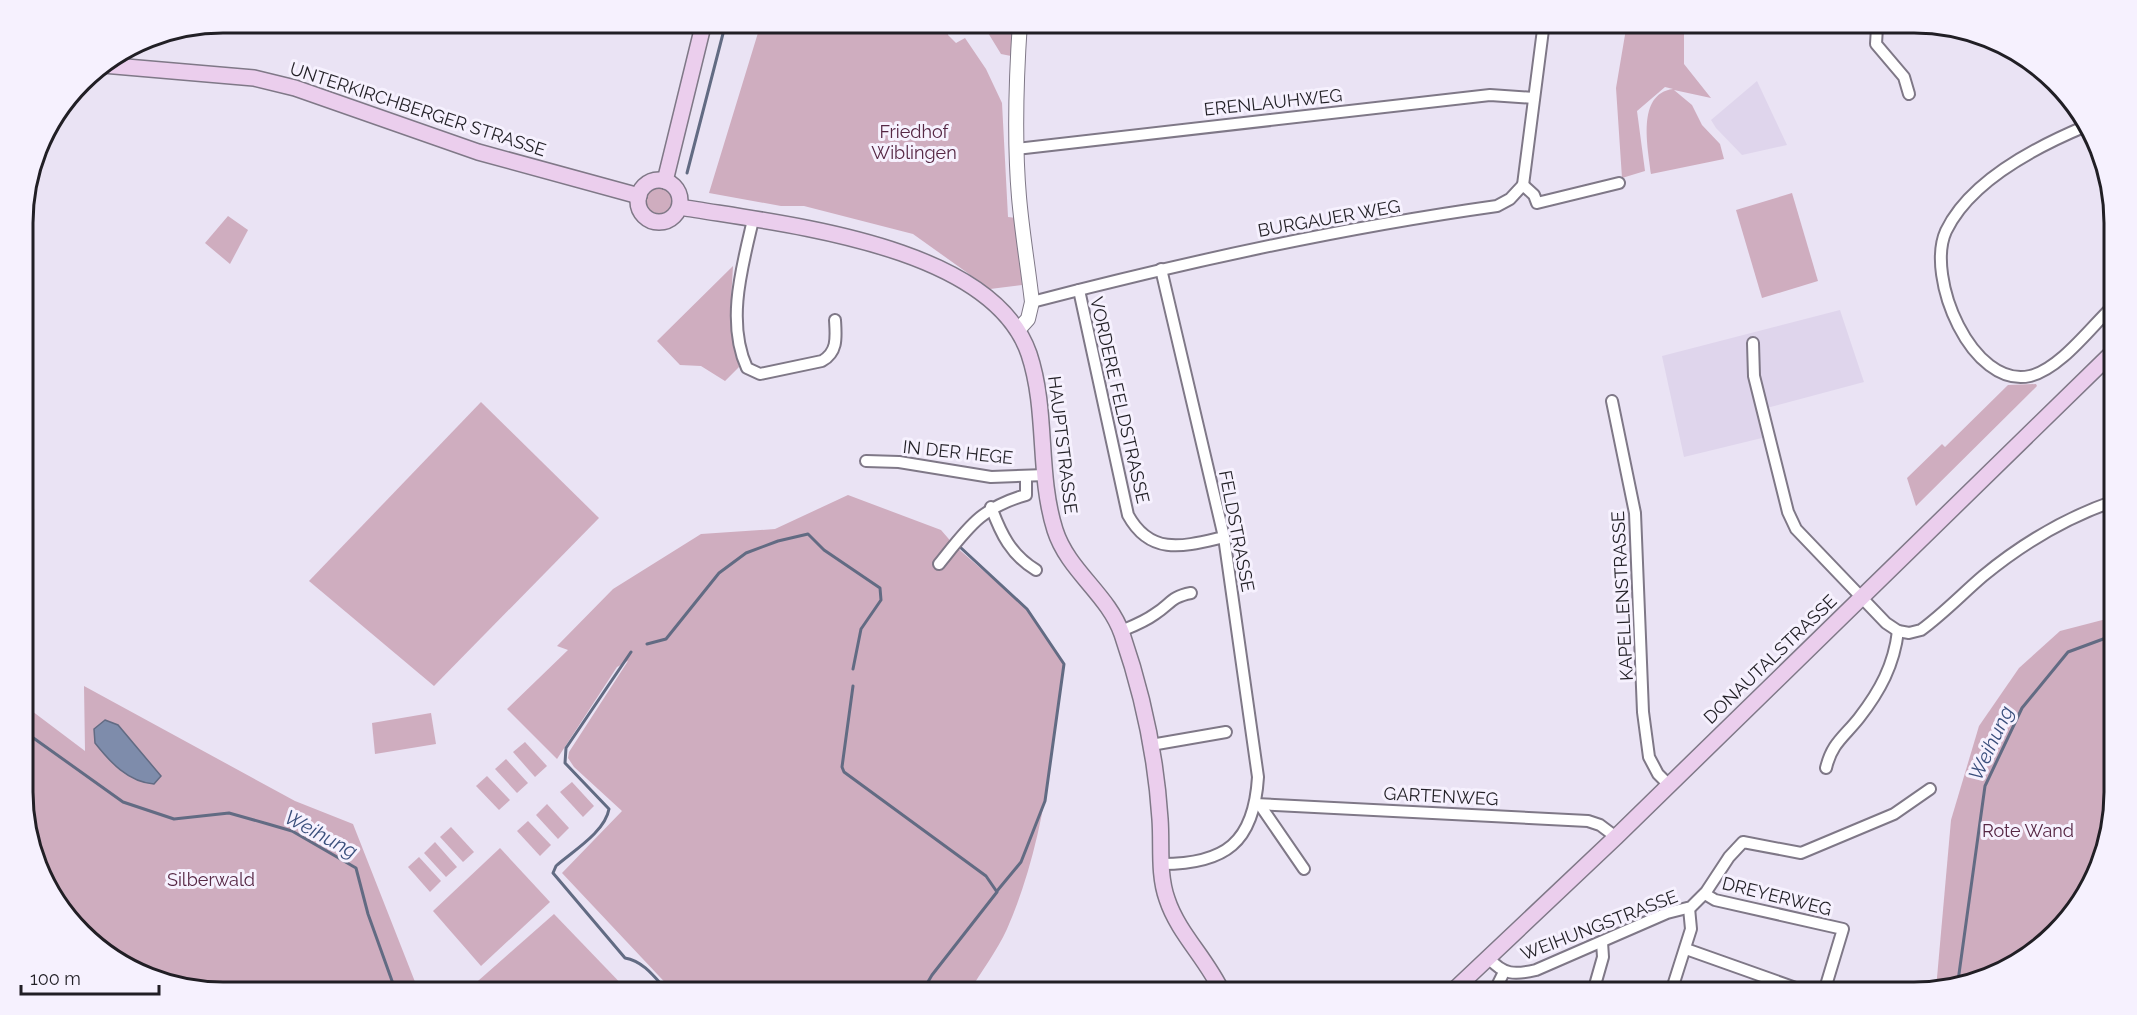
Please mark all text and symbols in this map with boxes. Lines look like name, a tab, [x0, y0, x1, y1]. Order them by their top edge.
street label: UNTERKIRCHBERGER STRASSE	[287, 58, 549, 160]
street label: ERENLAUHWEG	[1203, 84, 1343, 120]
park label: Friedhof Wiblingen	[871, 121, 957, 163]
street label: BURGAUER WEG	[1256, 195, 1402, 241]
street label: VORDERE FELDSTRASSE	[1086, 295, 1154, 505]
street label: HAUPTSTRASSE	[1044, 375, 1082, 515]
street label: IN DER HEGE	[902, 436, 1014, 468]
street label: FELDSTRASSE	[1215, 468, 1259, 594]
street label: KAPELLENSTRASSE	[1607, 510, 1637, 681]
street label: DONAUTALSTRASSE	[1699, 590, 1841, 728]
water label: Weihung	[1963, 702, 2019, 784]
street label: GARTENWEG	[1383, 783, 1499, 809]
water label: Weihung	[280, 805, 362, 863]
park label: Rote Wand	[1982, 820, 2074, 841]
park label: Silberwald	[167, 869, 255, 890]
street label: DREYERWEG	[1720, 872, 1834, 920]
street label: WEIHUNGSTRASSE	[1518, 885, 1680, 965]
scale bar	[21, 958, 159, 996]
text: 100 m	[30, 968, 81, 989]

